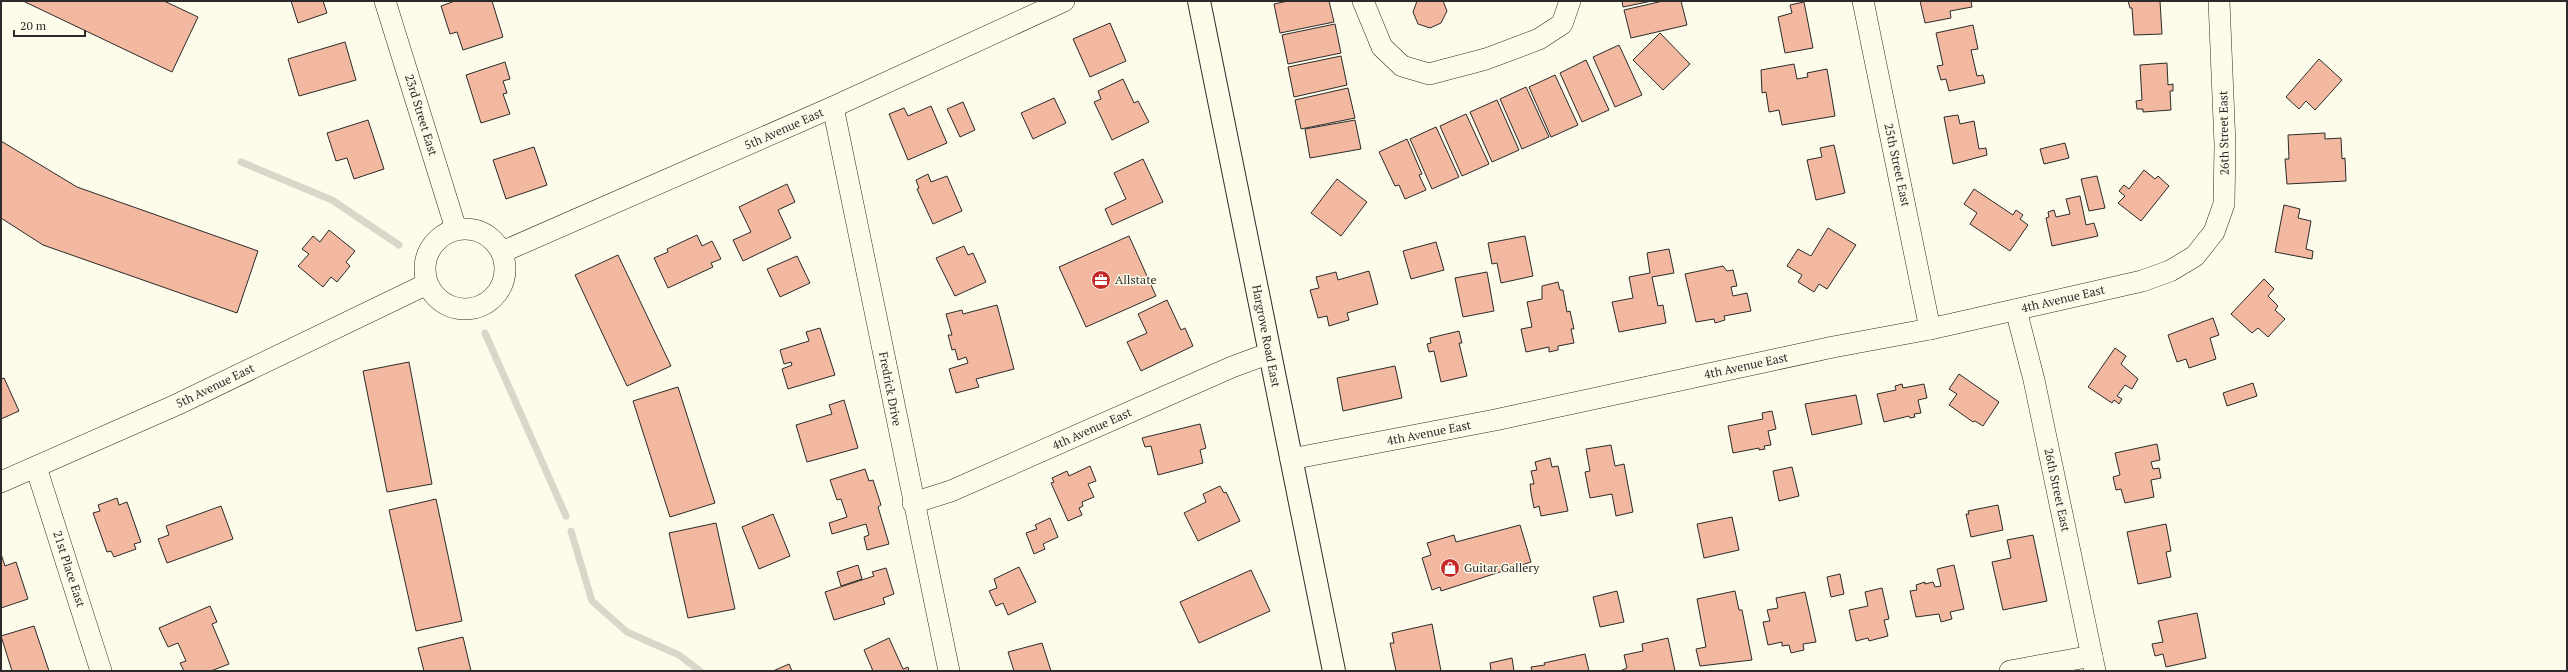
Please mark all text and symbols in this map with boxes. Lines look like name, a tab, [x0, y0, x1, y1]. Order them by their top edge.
scale bar	[14, 12, 85, 38]
text: 20 m	[20, 18, 47, 33]
street label: 23rd Street East	[402, 72, 441, 158]
street label: 26th Street East	[2215, 90, 2232, 176]
street label: 5th Avenue East	[742, 104, 826, 153]
street label: 25th Street East	[1881, 122, 1914, 208]
office icon: Allstate	[1090, 269, 1112, 291]
place label: Allstate	[1115, 272, 1157, 287]
street label: 4th Avenue East	[2020, 281, 2107, 315]
street label: Hargrove Road East	[1249, 283, 1284, 389]
street label: 4th Avenue East	[1703, 349, 1790, 382]
street label: Fredrick Drive	[876, 350, 905, 427]
street label: 5th Avenue East	[173, 360, 257, 411]
street label: 4th Avenue East	[1050, 404, 1134, 453]
street label: 4th Avenue East	[1386, 417, 1473, 448]
street label: 26th Street East	[2041, 447, 2074, 533]
street label: 21st Place East	[50, 529, 89, 609]
shop icon: Guitar Gallery	[1439, 557, 1461, 579]
place label: Guitar Gallery	[1464, 560, 1540, 575]

